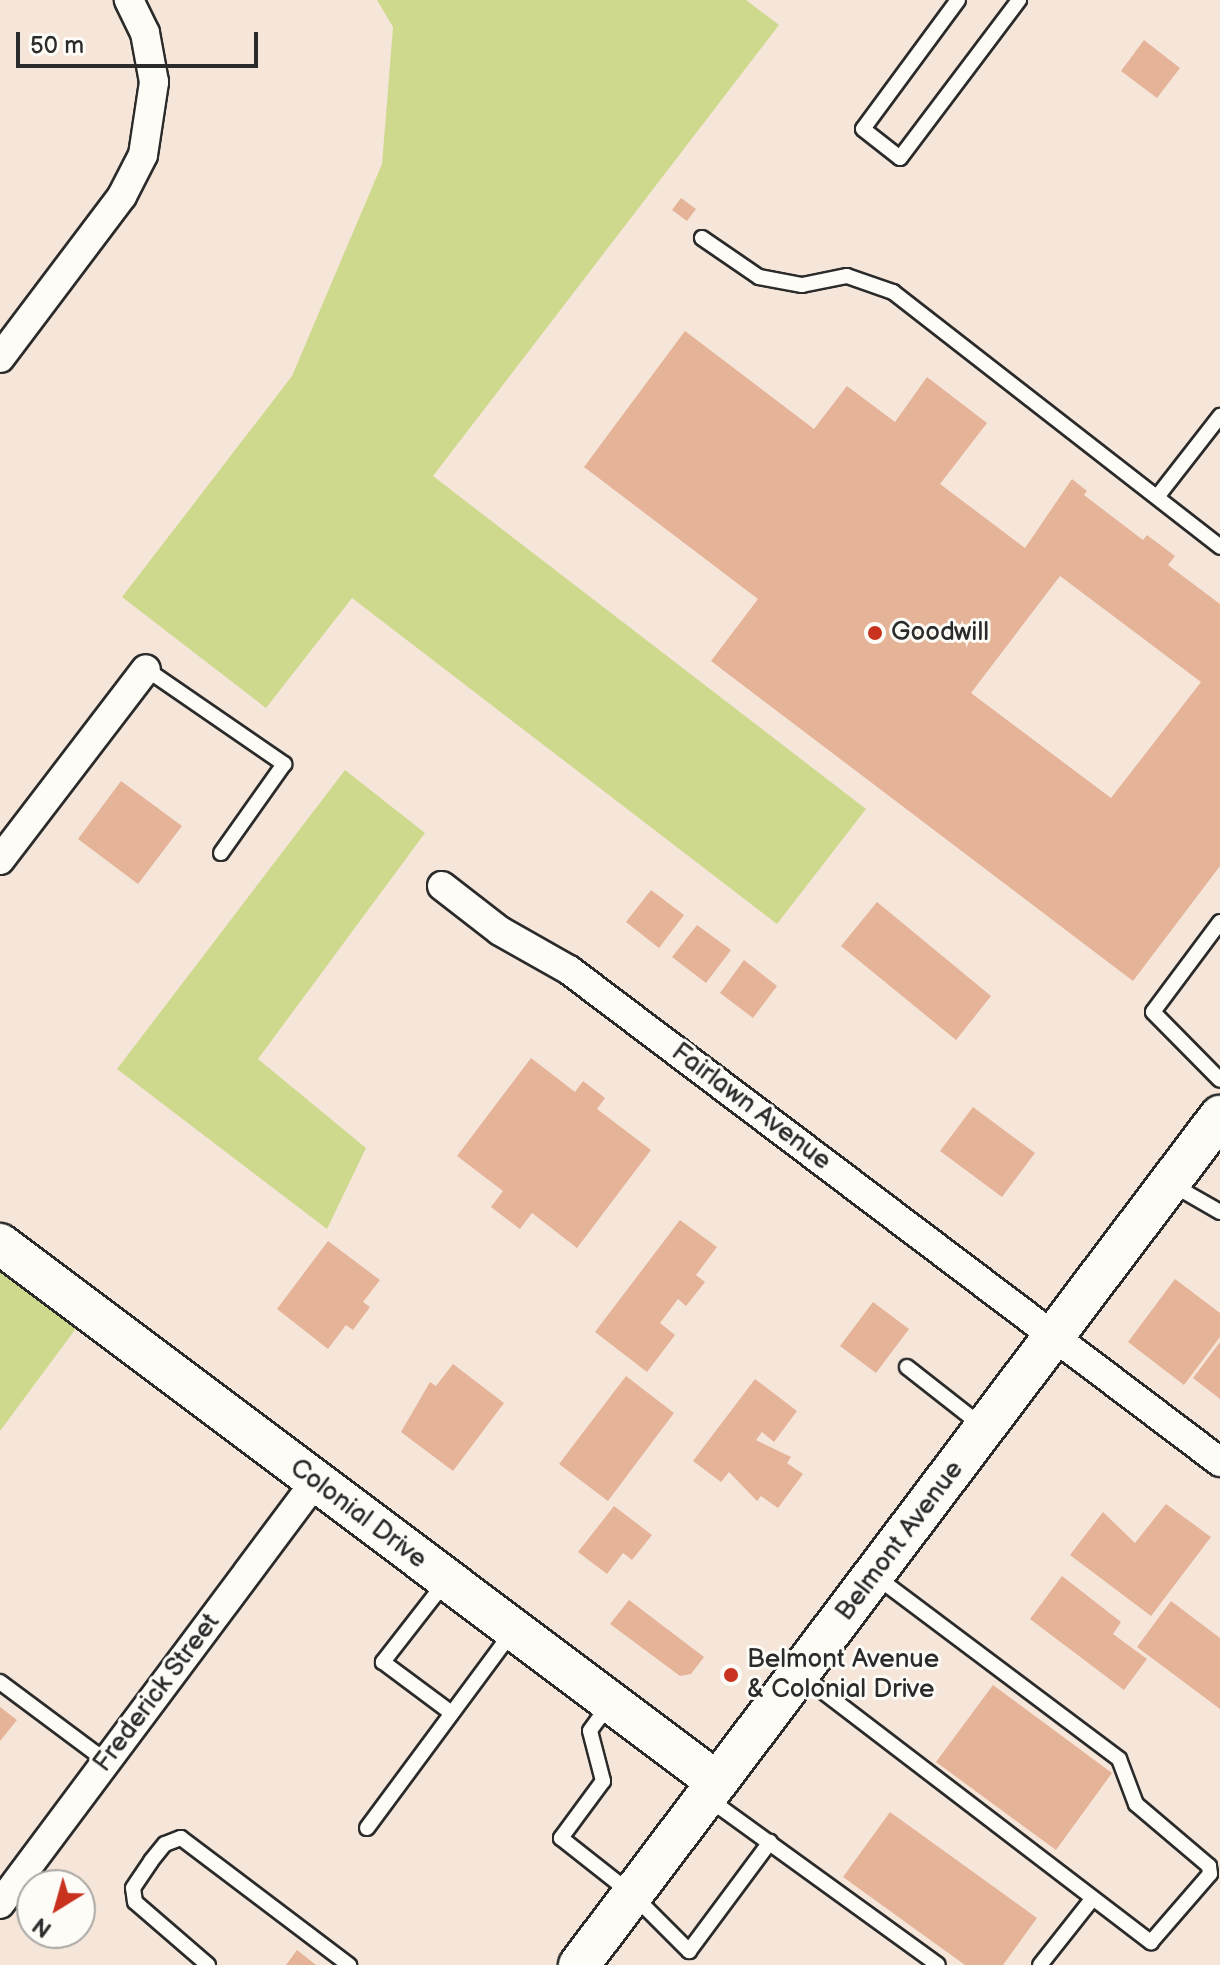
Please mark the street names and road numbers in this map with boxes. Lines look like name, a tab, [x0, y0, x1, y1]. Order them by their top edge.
street label: Fairlawn Avenue	[665, 1037, 837, 1177]
street label: Colonial Drive	[284, 1452, 432, 1576]
street label: Belmont Avenue	[830, 1455, 970, 1627]
street label: Frederick Street	[87, 1608, 227, 1778]

